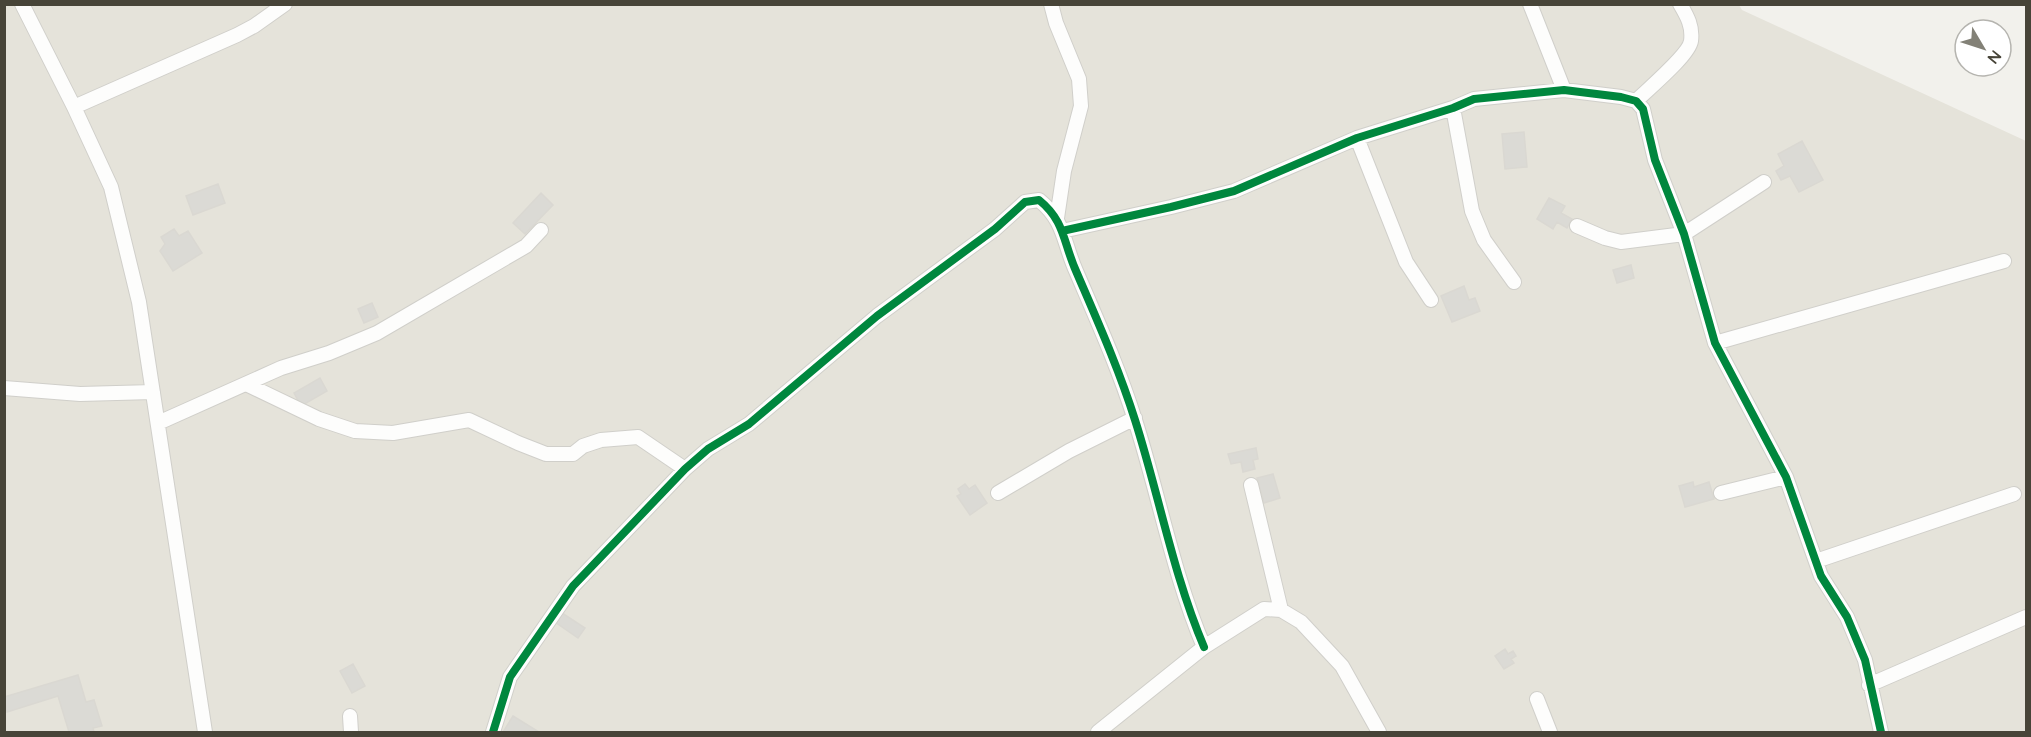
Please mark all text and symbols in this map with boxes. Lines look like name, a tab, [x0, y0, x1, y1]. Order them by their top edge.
north arrow	[1953, 18, 2013, 78]
text: N	[1983, 47, 2006, 68]

